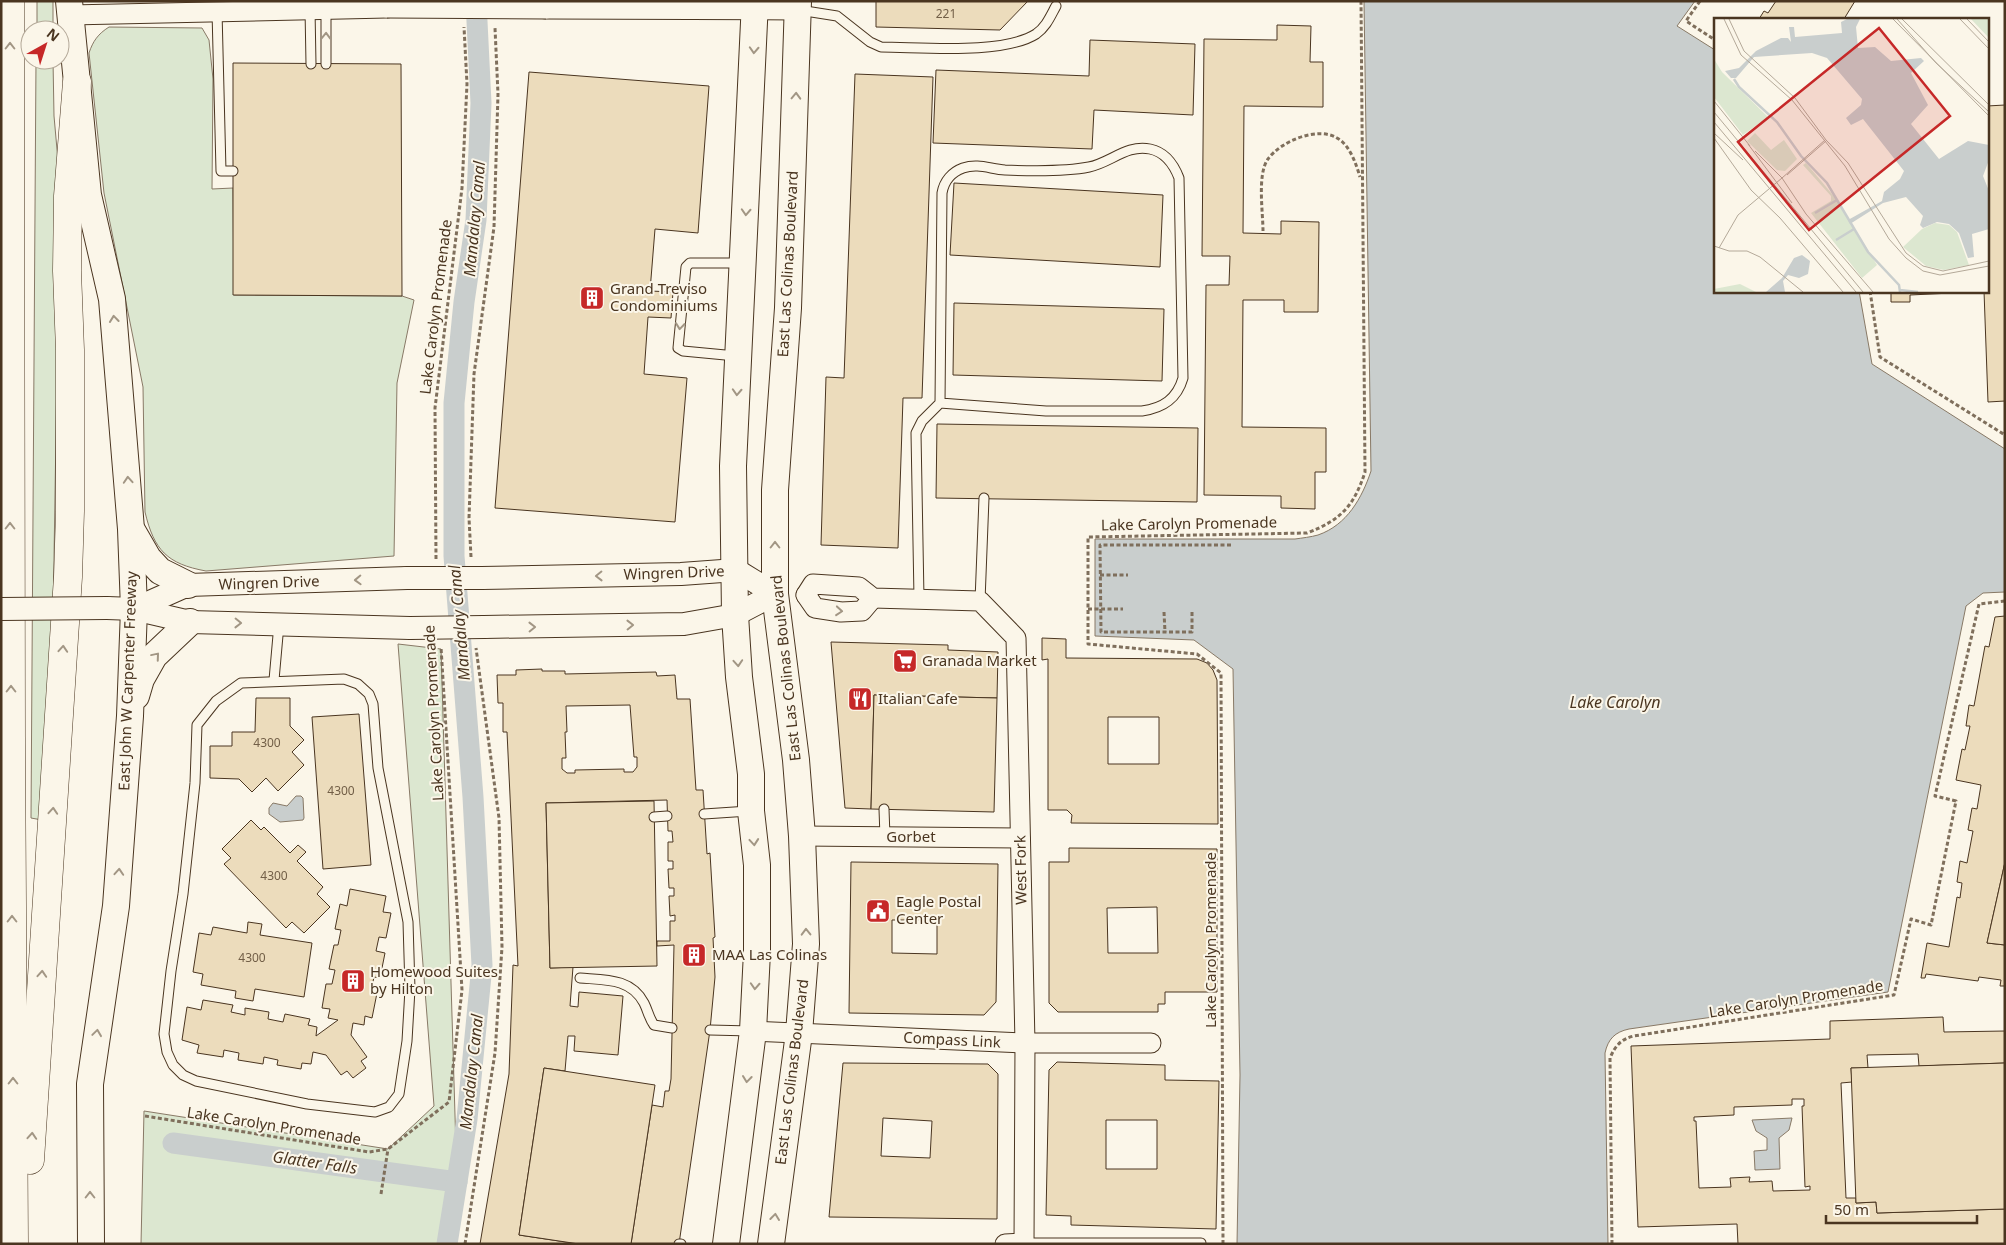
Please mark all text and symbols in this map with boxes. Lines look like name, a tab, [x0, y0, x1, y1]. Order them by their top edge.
house number: 221	[936, 5, 956, 22]
inset map	[1714, 18, 1988, 292]
north arrow	[20, 20, 70, 70]
text: N	[43, 24, 64, 45]
one-way arrow	[321, 32, 331, 40]
one-way arrow	[5, 42, 15, 50]
one-way arrow	[748, 46, 759, 54]
one-way arrow	[790, 92, 801, 100]
water label: Mandalay Canal	[458, 159, 490, 278]
street label: East Las Colinas Boulevard	[772, 170, 802, 358]
one-way arrow	[741, 208, 751, 216]
street label: Lake Carolyn Promenade	[414, 218, 456, 395]
place label: Grand Treviso Condominiums	[610, 278, 718, 315]
building icon: Grand Treviso Condominiums	[579, 285, 605, 311]
one-way arrow	[109, 314, 120, 322]
one-way arrow	[675, 323, 686, 331]
one-way arrow	[732, 388, 743, 396]
one-way arrow	[122, 476, 133, 484]
street label: Lake Carolyn Promenade	[1101, 511, 1277, 535]
one-way arrow	[5, 522, 15, 530]
one-way arrow	[770, 541, 780, 548]
street label: Wingren Drive	[623, 560, 725, 584]
water label: Mandalay Canal	[443, 563, 475, 682]
street label: East John W Carpenter Freeway	[113, 570, 141, 791]
street label: Wingren Drive	[218, 570, 320, 594]
one-way arrow	[595, 571, 603, 581]
one-way arrow	[354, 574, 362, 585]
street label: East Las Colinas Boulevard	[765, 574, 805, 762]
one-way arrow	[835, 606, 843, 617]
one-way arrow	[235, 617, 243, 628]
one-way arrow	[626, 620, 634, 630]
one-way arrow	[529, 621, 537, 632]
street label: Lake Carolyn Promenade	[418, 625, 448, 802]
one-way arrow	[58, 645, 69, 653]
supermarket icon: Granada Market	[892, 648, 918, 674]
place label: Granada Market	[922, 650, 1037, 670]
one-way arrow	[151, 653, 159, 662]
one-way arrow	[733, 660, 744, 668]
one-way arrow	[6, 684, 16, 692]
restaurant icon: Italian Cafe	[847, 686, 873, 712]
place label: Italian Cafe	[878, 688, 958, 708]
water label: Lake Carolyn	[1570, 691, 1660, 713]
house number: 4300	[253, 734, 281, 751]
house number: 4300	[327, 782, 355, 799]
one-way arrow	[47, 807, 58, 815]
street label: Gorbet	[886, 826, 936, 846]
street label: West Fork	[1009, 835, 1031, 905]
one-way arrow	[748, 839, 759, 847]
street label: Lake Carolyn Promenade	[1200, 852, 1220, 1028]
house number: 4300	[260, 867, 288, 884]
one-way arrow	[113, 868, 124, 876]
place label: Eagle Postal Center	[896, 891, 981, 928]
public building icon: Eagle Postal Center	[865, 898, 891, 924]
one-way arrow	[7, 914, 17, 922]
one-way arrow	[800, 928, 811, 936]
building icon: MAA Las Colinas	[681, 942, 707, 968]
place label: MAA Las Colinas	[712, 944, 827, 964]
house number: 4300	[238, 949, 266, 966]
place label: Homewood Suites by Hilton	[370, 961, 498, 998]
building icon: Homewood Suites by Hilton	[340, 968, 366, 994]
one-way arrow	[37, 969, 48, 977]
street label: Lake Carolyn Promenade	[1707, 974, 1884, 1022]
street label: East Las Colinas Boulevard	[770, 978, 812, 1166]
one-way arrow	[750, 982, 761, 990]
water label: Mandalay Canal	[454, 1012, 488, 1131]
street label: Compass Link	[903, 1026, 1001, 1052]
one-way arrow	[92, 1029, 102, 1037]
one-way arrow	[742, 1075, 753, 1083]
one-way arrow	[8, 1077, 18, 1084]
street label: Lake Carolyn Promenade	[186, 1101, 363, 1149]
one-way arrow	[26, 1131, 37, 1139]
water label: Glatter Falls	[271, 1145, 359, 1179]
one-way arrow	[85, 1191, 95, 1198]
scale bar	[1826, 1192, 1977, 1224]
text: 50 m	[1834, 1199, 1869, 1219]
one-way arrow	[769, 1212, 780, 1220]

